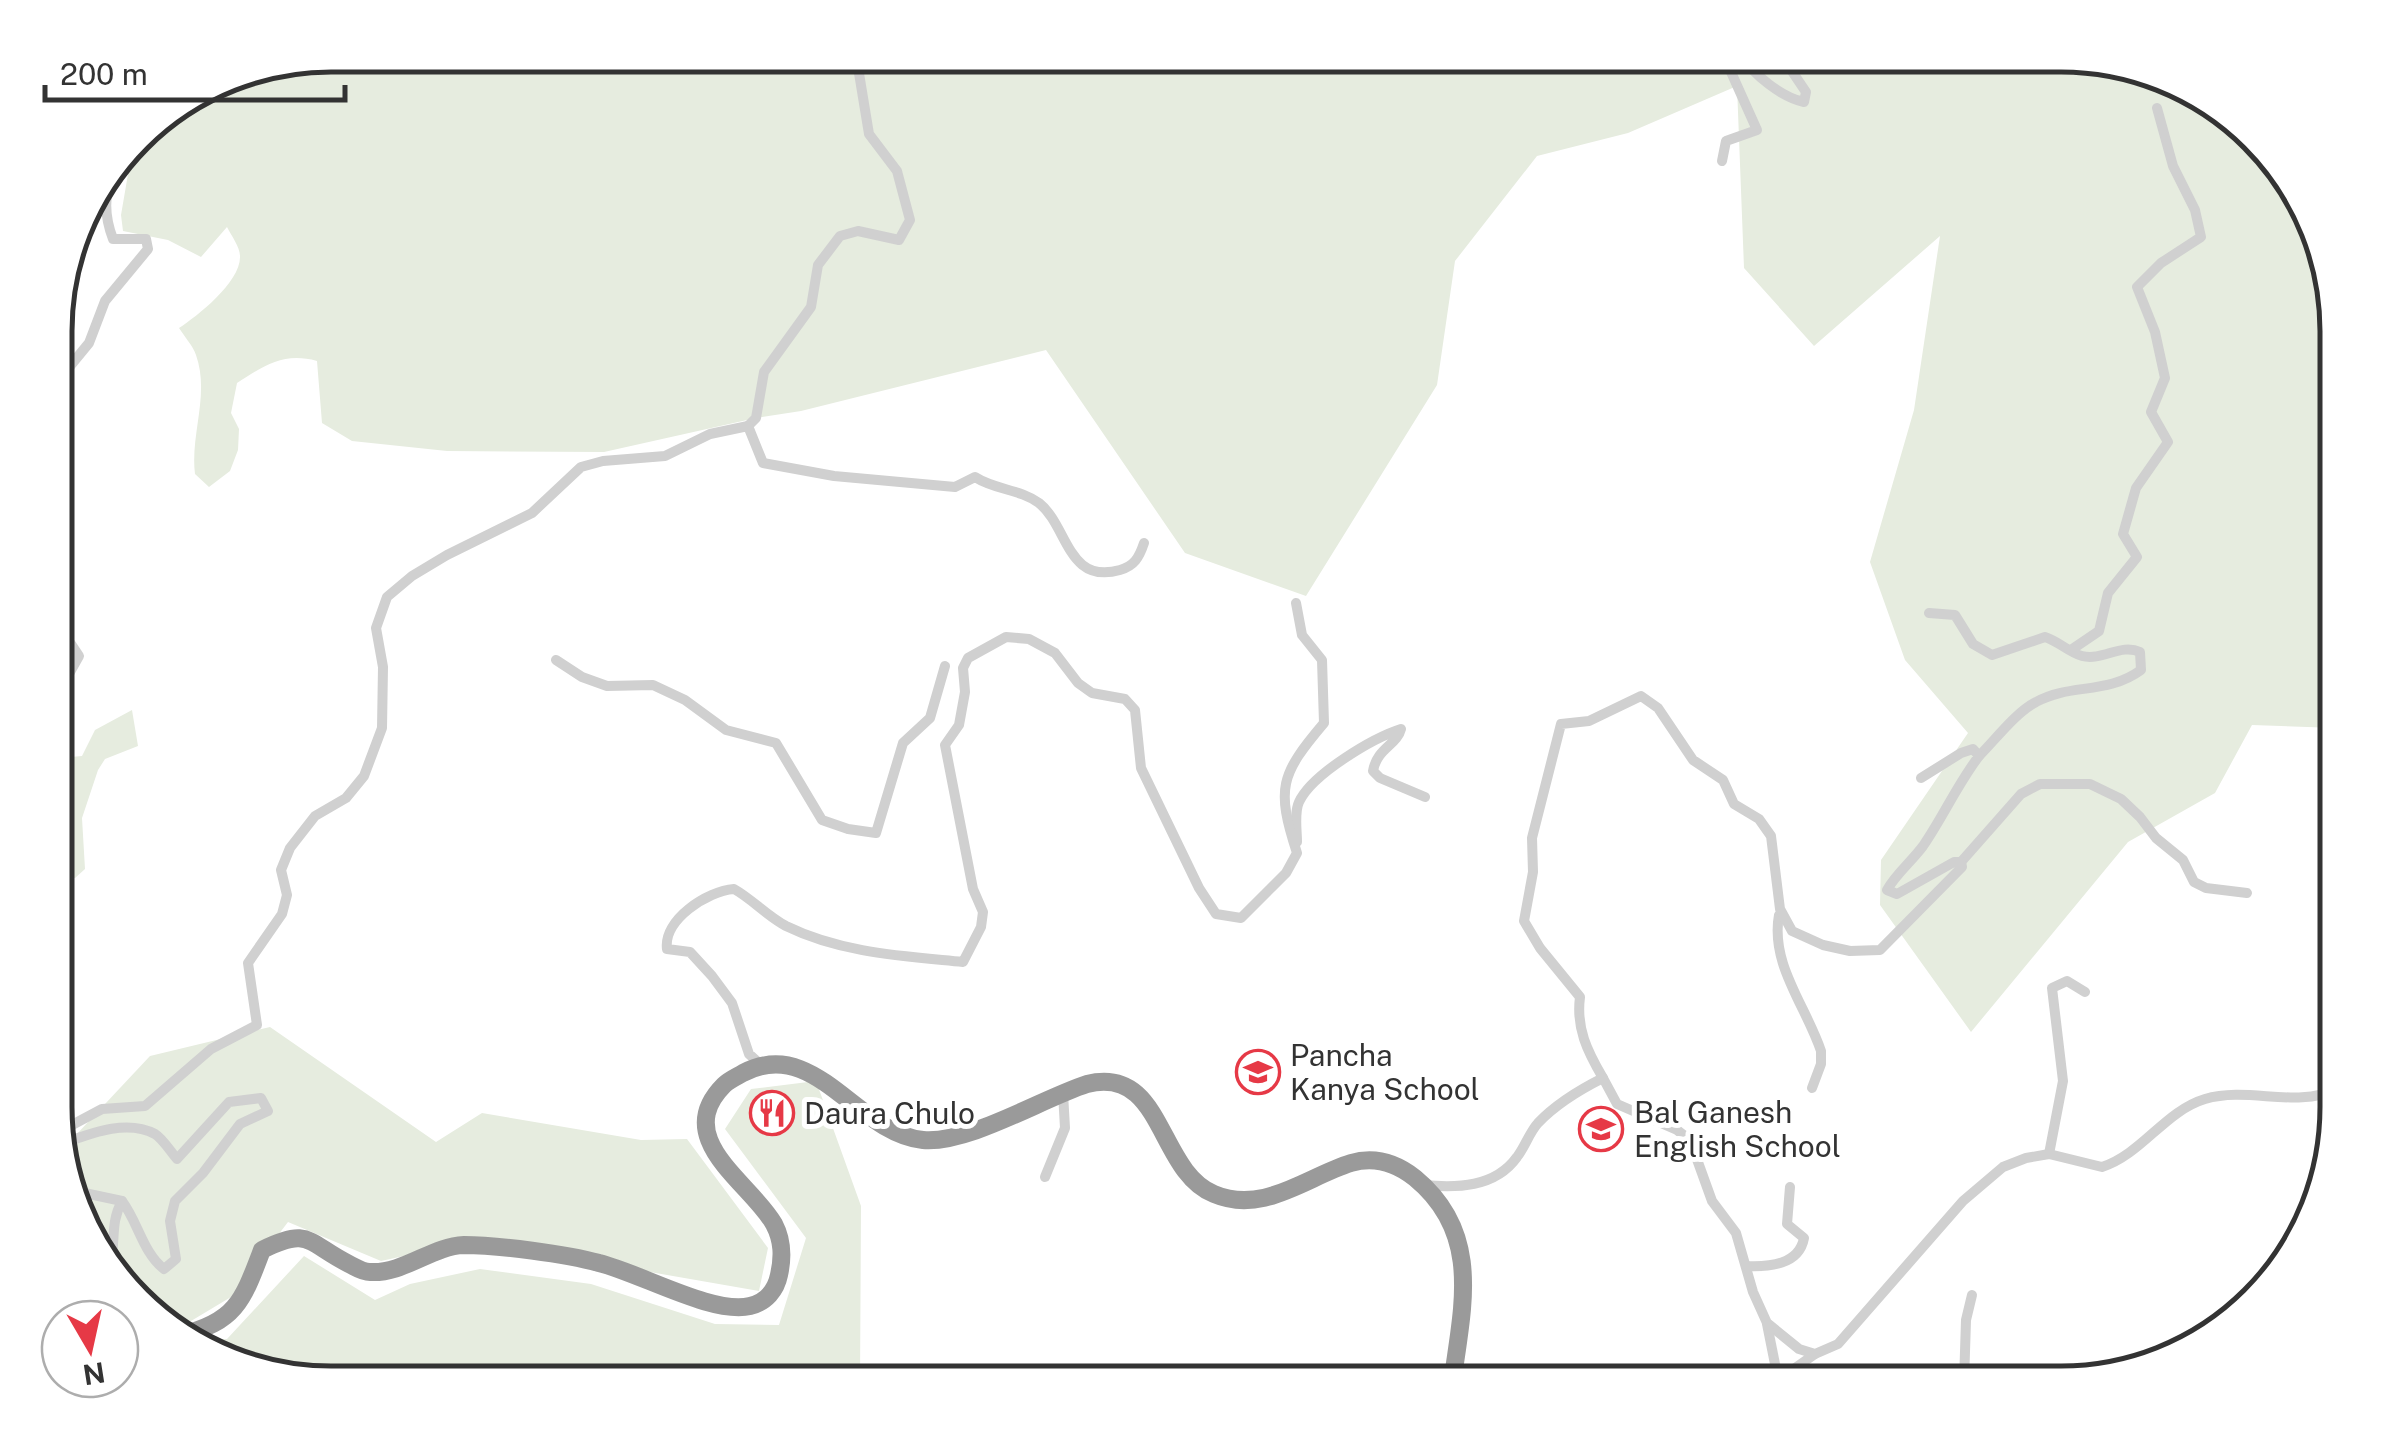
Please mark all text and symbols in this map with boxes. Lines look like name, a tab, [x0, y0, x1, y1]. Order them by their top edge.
scale bar	[45, 40, 345, 102]
text: 200 m	[60, 56, 148, 92]
place label: Pancha Kanya School	[1290, 1037, 1480, 1107]
school or university icon: Pancha Kanya School	[1235, 1049, 1281, 1095]
restaurant icon: Daura Chulo	[749, 1090, 795, 1136]
place label: Bal Ganesh English School	[1634, 1094, 1841, 1164]
place label: Daura Chulo	[804, 1095, 975, 1131]
school or university icon: Bal Ganesh English School	[1578, 1106, 1624, 1152]
north arrow	[40, 1299, 140, 1399]
text: N	[81, 1356, 107, 1392]

